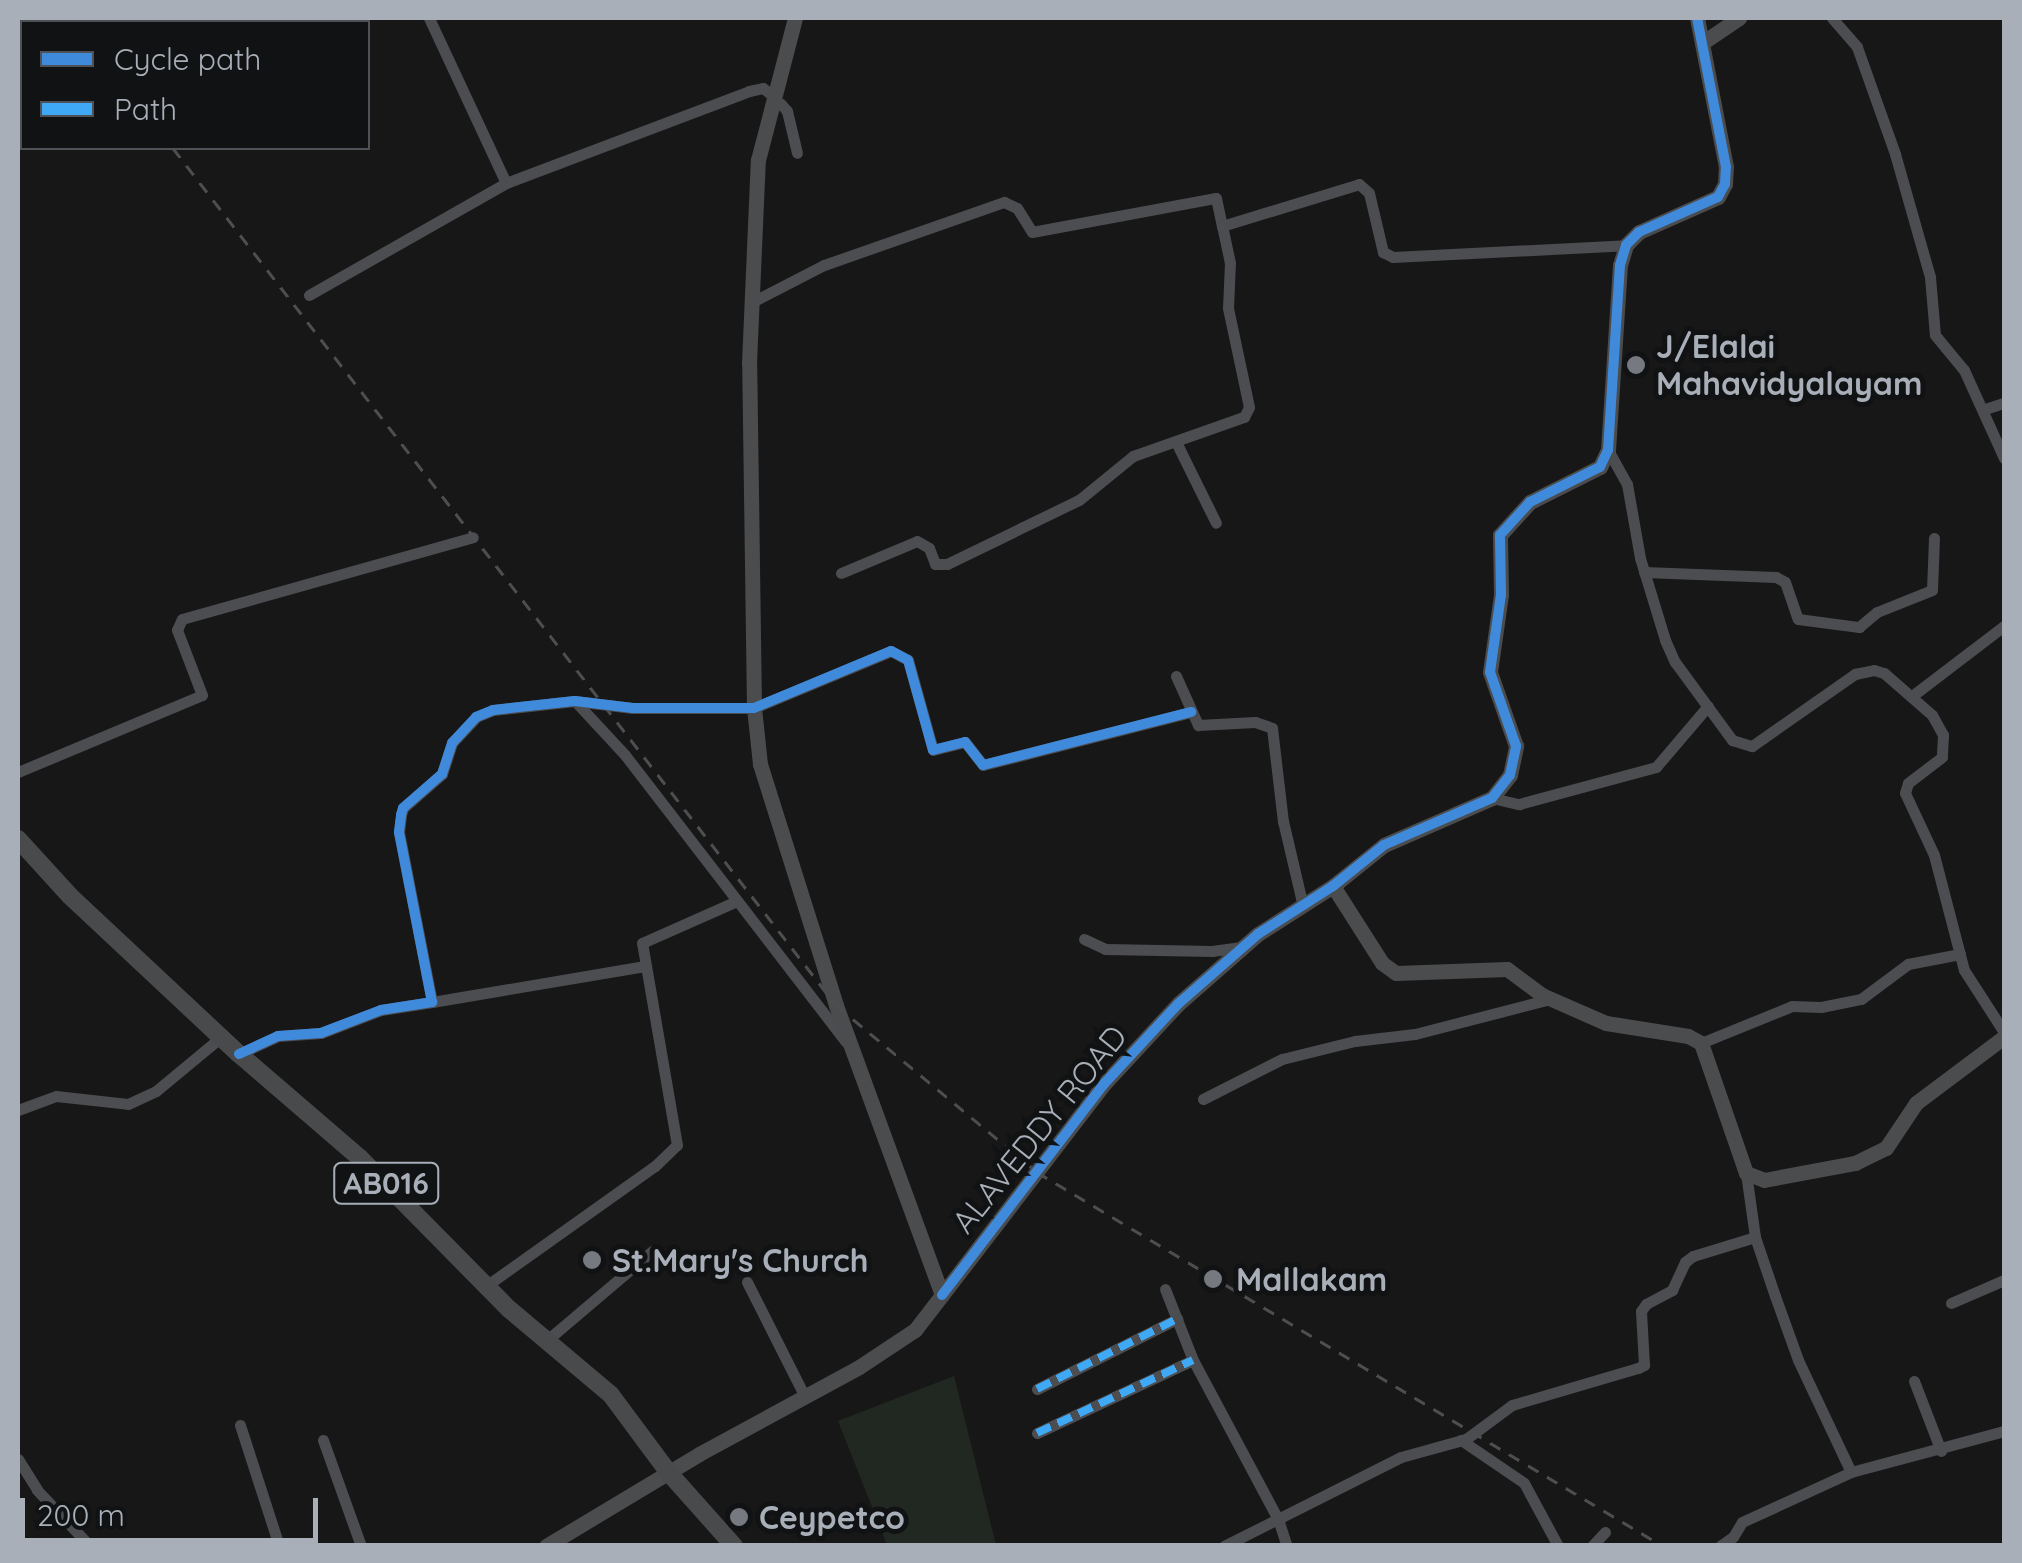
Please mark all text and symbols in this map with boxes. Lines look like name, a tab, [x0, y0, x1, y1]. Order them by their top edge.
legend	[20, 20, 370, 150]
text: Cycle path	[114, 40, 261, 78]
text: Path	[114, 90, 177, 128]
place label: J/Elalai Mahavidyalayam	[1656, 328, 1922, 403]
marker: J/Elalai Mahavidyalayam	[1625, 354, 1647, 376]
street label: ALAVEDDY ROAD	[944, 1017, 1134, 1241]
road number: AB016	[331, 1158, 441, 1208]
place label: St.Mary's Church	[612, 1241, 868, 1279]
marker: St.Mary's Church	[581, 1249, 603, 1271]
place label: Mallakam	[1236, 1260, 1387, 1298]
marker: Mallakam	[1200, 1266, 1226, 1292]
scale bar	[25, 1478, 322, 1540]
text: 200 m	[37, 1496, 125, 1534]
place label: Ceypetco	[759, 1498, 905, 1536]
marker: Ceypetco	[728, 1506, 750, 1528]

